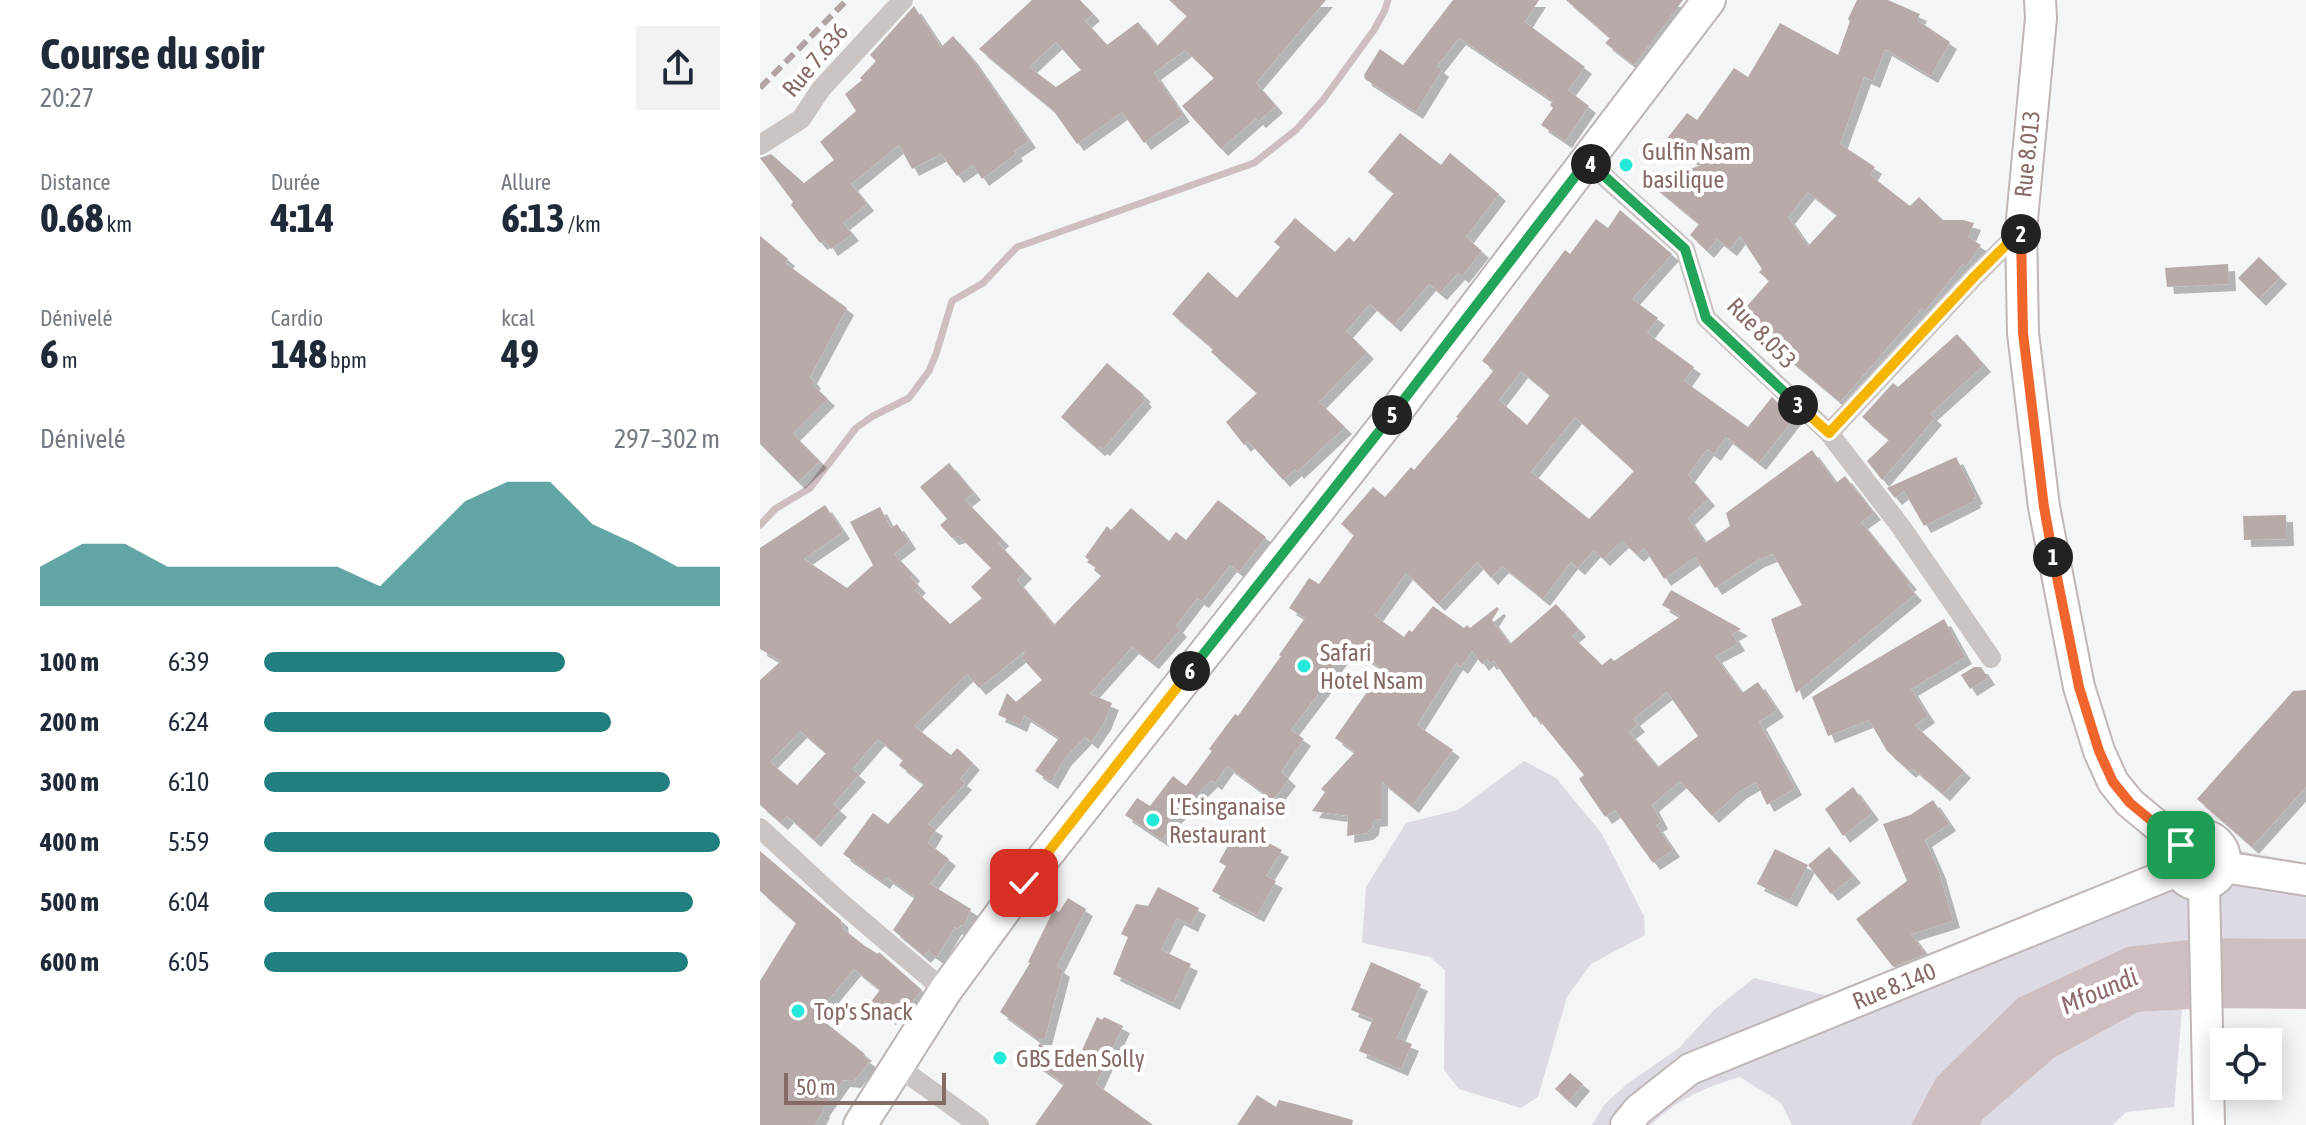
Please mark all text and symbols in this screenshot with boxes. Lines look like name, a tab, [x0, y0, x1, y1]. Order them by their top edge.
street label: Rue 7.636	[777, 18, 853, 102]
button: share	[636, 26, 720, 110]
text: Course du soir	[40, 28, 264, 78]
text: 20:27	[40, 83, 94, 113]
street label: Rue 8.013	[2009, 109, 2045, 199]
place label: Gulfin Nsam basilique	[1642, 138, 1751, 193]
pin: 4	[1571, 144, 1611, 184]
text: 4	[1586, 151, 1596, 177]
marker: Gulfin Nsam basilique	[1617, 156, 1635, 174]
text: Distance	[40, 169, 111, 195]
text: Durée	[271, 169, 320, 195]
text: Allure	[501, 169, 551, 195]
text: 0.68	[40, 195, 104, 240]
text: 4:14	[271, 195, 334, 240]
text: 6:13	[501, 195, 565, 240]
text: km	[104, 211, 132, 237]
text: /km	[565, 211, 601, 237]
pin: 2	[2001, 214, 2041, 254]
text: 2	[2016, 221, 2026, 247]
street label: Rue 8.053	[1722, 292, 1802, 374]
text: Dénivelé	[40, 305, 112, 331]
text: Cardio	[271, 305, 323, 331]
text: kcal	[501, 305, 535, 331]
text: 6	[40, 331, 59, 376]
text: 148	[271, 331, 327, 376]
text: 49	[501, 331, 539, 376]
text: m	[59, 347, 78, 373]
text: bpm	[327, 347, 367, 373]
pin: 3	[1778, 385, 1818, 425]
text: 3	[1793, 392, 1803, 418]
pin: 5	[1372, 395, 1412, 435]
text: 5	[1387, 402, 1397, 428]
text: Dénivelé	[40, 424, 126, 454]
text: 297–302 m	[614, 424, 720, 454]
pin: 1	[2033, 537, 2073, 577]
text: 1	[2048, 544, 2058, 570]
place label: Safari Hotel Nsam	[1320, 639, 1424, 694]
text: 100 m	[40, 647, 99, 677]
text: 6:39	[168, 647, 209, 677]
pin: 6	[1170, 651, 1210, 691]
marker: Safari Hotel Nsam	[1295, 657, 1313, 675]
text: 6	[1185, 658, 1195, 684]
text: 200 m	[40, 707, 99, 737]
text: 6:24	[168, 707, 209, 737]
text: 300 m	[40, 767, 99, 797]
text: 6:10	[168, 767, 209, 797]
place label: L'Esinganaise Restaurant	[1169, 793, 1286, 848]
marker: L'Esinganaise Restaurant	[1144, 811, 1162, 829]
pin	[2147, 811, 2215, 879]
icon: arrive	[2159, 823, 2203, 867]
text: 400 m	[40, 827, 99, 857]
text: 5:59	[168, 827, 209, 857]
pin	[990, 849, 1058, 917]
icon: check	[1002, 861, 1046, 905]
text: 500 m	[40, 887, 99, 917]
text: 6:04	[168, 887, 210, 917]
text: 600 m	[40, 947, 99, 977]
text: 6:05	[168, 947, 210, 977]
street label: Rue 8.140	[1849, 957, 1939, 1015]
water label: Mfoundi	[2056, 962, 2142, 1020]
place label: Top's Snack	[814, 998, 913, 1025]
marker: Top's Snack	[789, 1002, 807, 1020]
map controls	[2210, 1028, 2282, 1100]
button: locate	[2210, 1028, 2282, 1100]
place label: GBS Eden Solly	[1016, 1045, 1145, 1072]
marker: GBS Eden Solly	[991, 1049, 1009, 1067]
scale bar	[784, 1069, 946, 1105]
text: 50 m	[796, 1074, 836, 1100]

